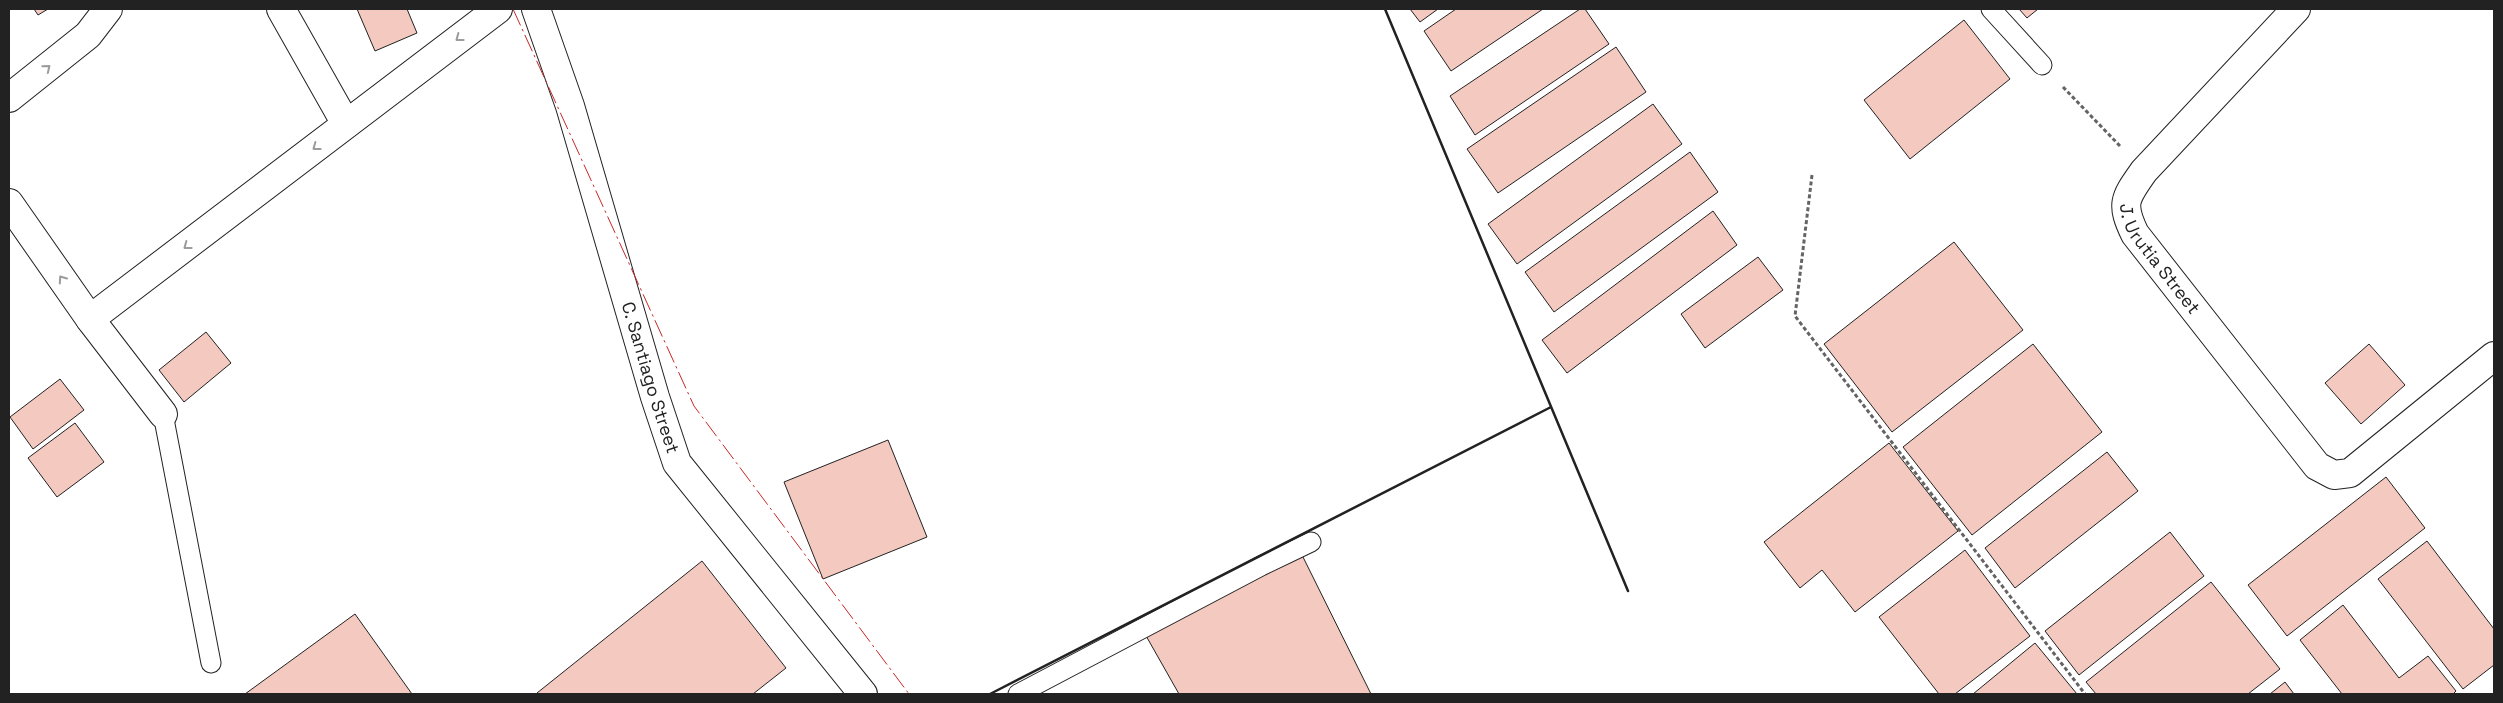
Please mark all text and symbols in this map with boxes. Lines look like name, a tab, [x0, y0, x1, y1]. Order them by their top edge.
one-way arrow	[456, 33, 465, 41]
one-way arrow	[41, 65, 50, 73]
one-way arrow	[312, 141, 322, 150]
street label: J. Urutia Street	[2115, 203, 2205, 319]
one-way arrow	[184, 240, 193, 248]
one-way arrow	[59, 276, 68, 285]
street label: C. Santiago Street	[617, 299, 685, 456]

